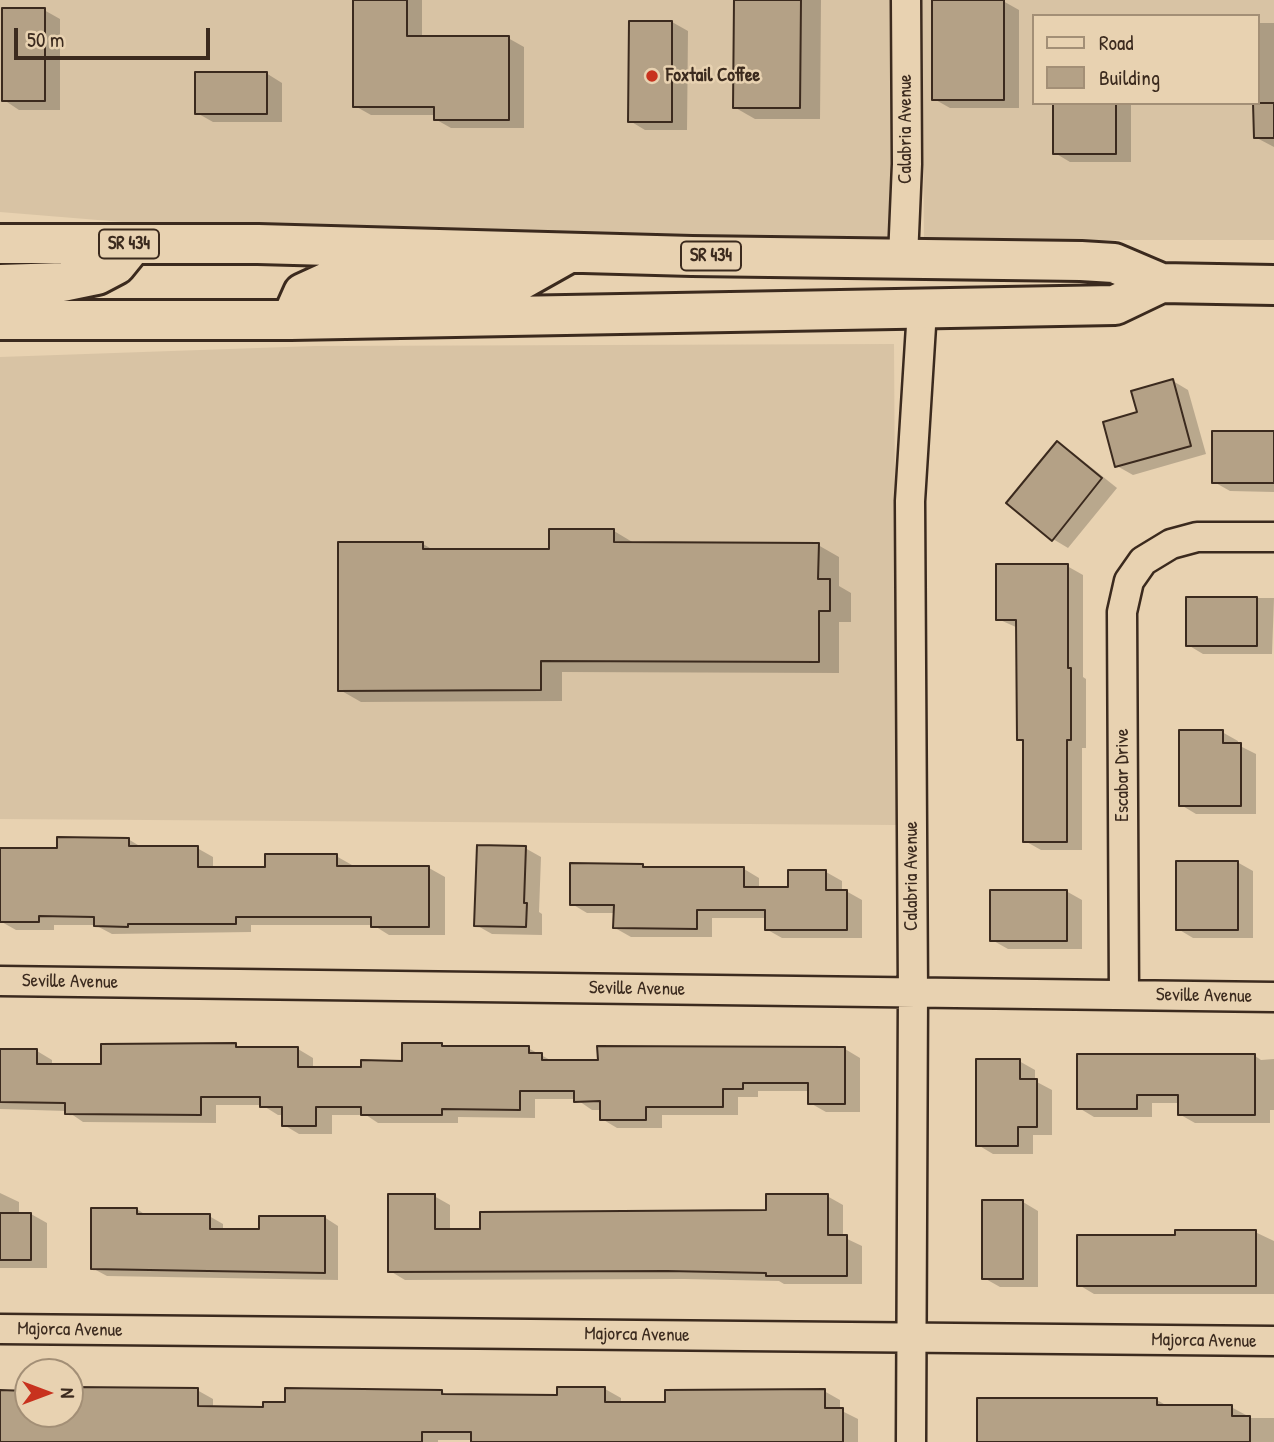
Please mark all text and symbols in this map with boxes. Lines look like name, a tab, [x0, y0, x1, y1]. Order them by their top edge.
scale bar	[18, 14, 214, 58]
legend	[1032, 14, 1260, 105]
text: 50 m	[27, 25, 64, 54]
text: Road	[1099, 28, 1133, 57]
text: Building	[1099, 63, 1160, 92]
place label: Foxtail Coffee	[666, 65, 760, 87]
marker: Foxtail Coffee	[644, 68, 660, 84]
street label: Calabria Avenue	[895, 74, 917, 184]
road number: SR 434	[99, 230, 159, 258]
road number: SR 434	[681, 242, 741, 270]
street label: Escabar Drive	[1112, 728, 1134, 822]
street label: Calabria Avenue	[901, 821, 923, 931]
street label: Seville Avenue	[22, 970, 118, 994]
street label: Seville Avenue	[589, 977, 685, 1001]
street label: Seville Avenue	[1156, 984, 1252, 1008]
street label: Majorca Avenue	[17, 1318, 123, 1342]
street label: Majorca Avenue	[584, 1323, 690, 1347]
street label: Majorca Avenue	[1151, 1329, 1257, 1353]
north arrow	[14, 1358, 84, 1428]
text: N	[55, 1388, 81, 1398]

